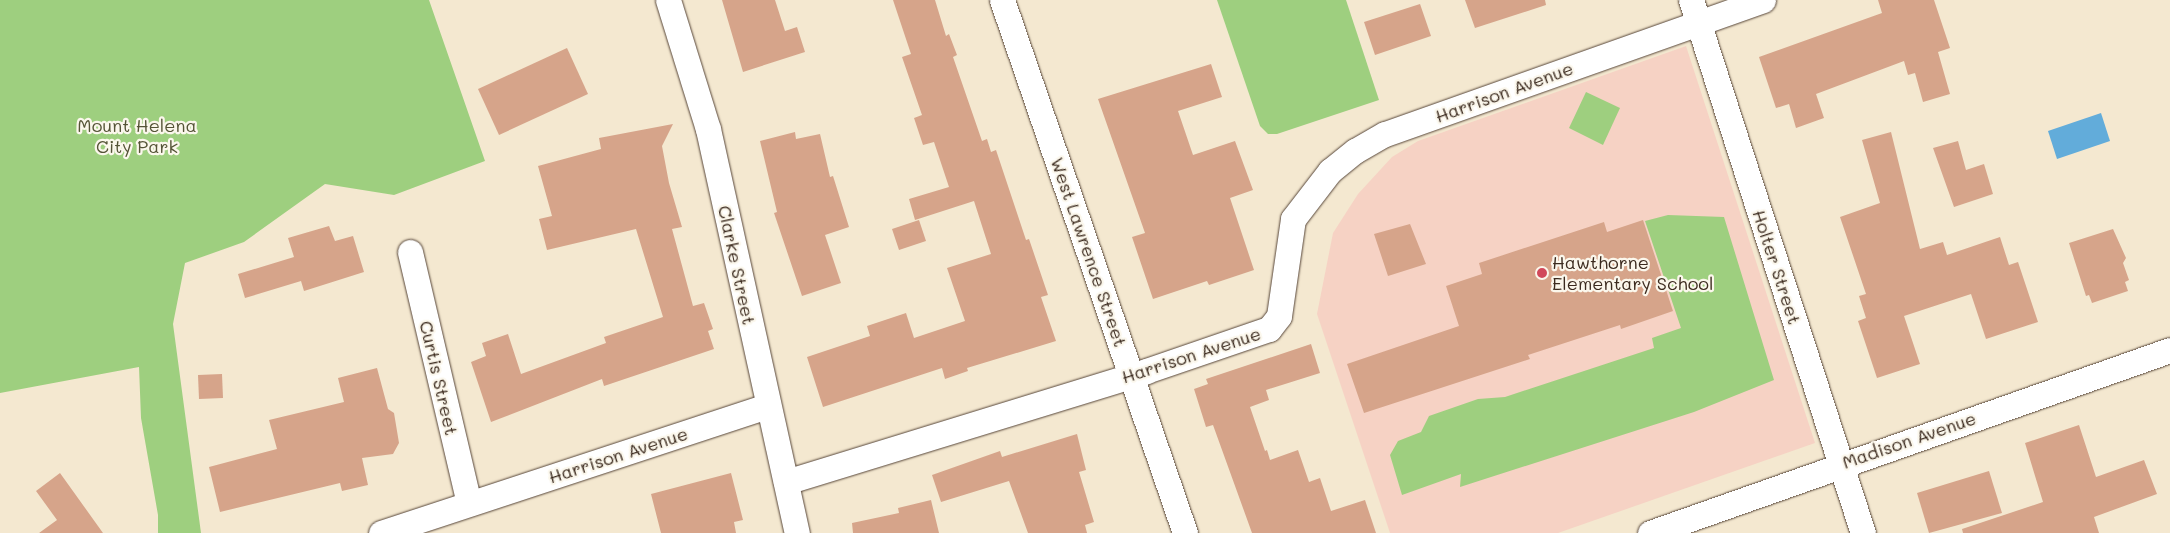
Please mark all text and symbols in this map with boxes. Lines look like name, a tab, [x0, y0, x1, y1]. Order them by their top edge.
street label: Harrison Avenue	[1432, 57, 1576, 127]
park label: Mount Helena City Park	[77, 115, 197, 158]
street label: West Lawrence Street	[1046, 154, 1132, 350]
street label: Clarke Street	[714, 203, 760, 327]
street label: Holter Street	[1748, 207, 1806, 327]
place label: Hawthorne Elementary School	[1552, 252, 1713, 294]
marker: Hawthorne Elementary School	[1536, 267, 1548, 279]
street label: Curtis Street	[415, 319, 463, 437]
street label: Harrison Avenue	[1119, 322, 1263, 388]
street label: Madison Avenue	[1839, 407, 1979, 473]
street label: Harrison Avenue	[546, 422, 690, 488]

